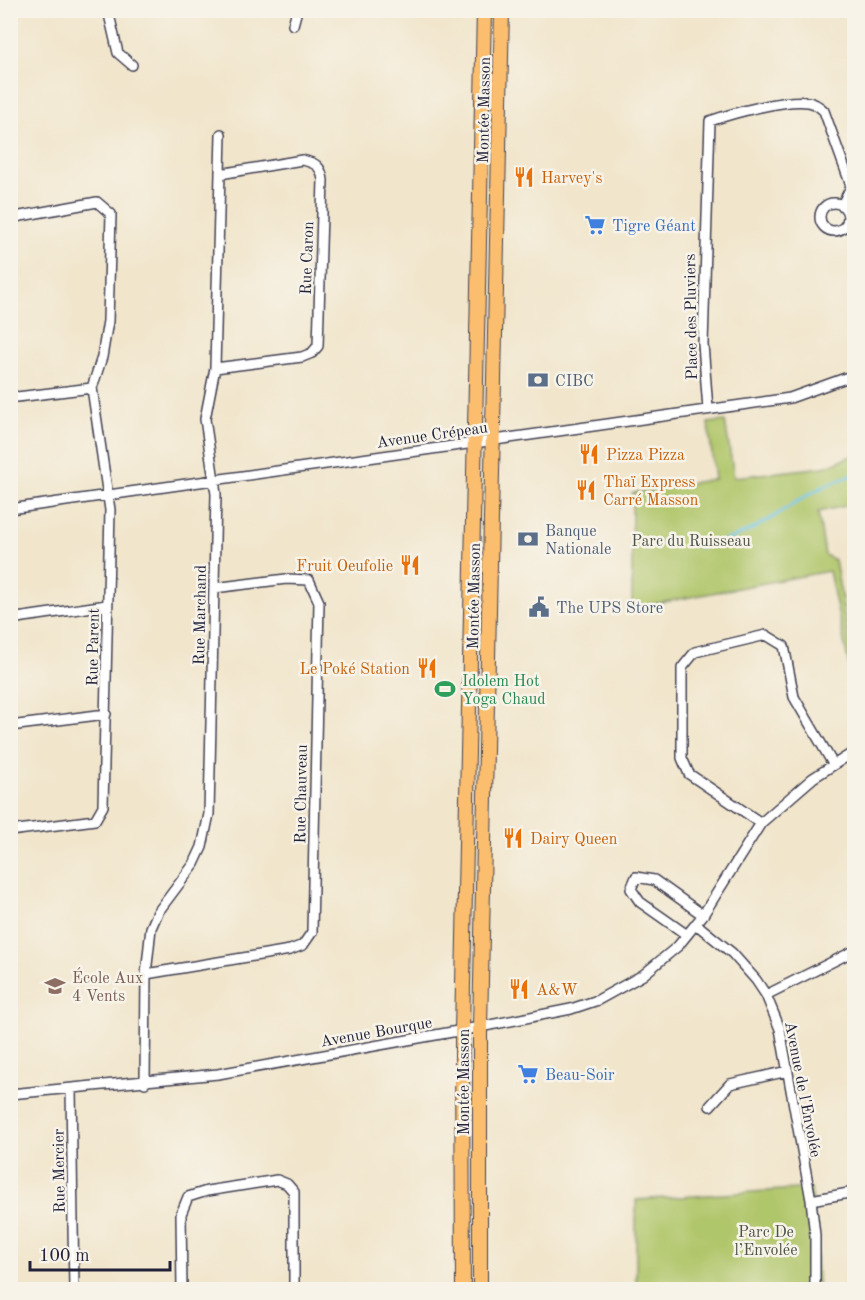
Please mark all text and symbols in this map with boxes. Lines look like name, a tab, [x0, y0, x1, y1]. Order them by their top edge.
street label: Montée Masson	[476, 56, 494, 163]
restaurant icon: Harvey's	[512, 165, 536, 189]
place label: Harvey's	[541, 171, 602, 187]
supermarket icon: Tigre Géant	[583, 213, 607, 237]
place label: Tigre Géant	[612, 219, 696, 235]
street label: Rue Caron	[299, 221, 317, 295]
street label: Place des Pluviers	[683, 254, 701, 380]
bank icon: CIBC	[526, 368, 550, 392]
place label: CIBC	[555, 374, 594, 390]
street label: Avenue Crépeau	[376, 420, 489, 452]
restaurant icon: Pizza Pizza	[577, 442, 601, 466]
place label: Pizza Pizza	[606, 448, 685, 464]
place label: Thaï Express Carré Masson	[603, 475, 699, 509]
restaurant icon: Thaï Express Carré Masson	[574, 478, 598, 502]
place label: Banque Nationale	[545, 524, 611, 558]
bank icon: Banque Nationale	[516, 527, 540, 551]
park label: Parc du Ruisseau	[631, 534, 751, 550]
street label: Montée Masson	[466, 542, 484, 649]
restaurant icon: Fruit Oeufolie	[398, 553, 422, 577]
place label: Fruit Oeufolie	[296, 559, 393, 575]
street label: Rue Marchand	[192, 565, 210, 665]
public building icon: The UPS Store	[527, 595, 551, 619]
place label: The UPS Store	[556, 601, 663, 617]
street label: Rue Parent	[85, 607, 103, 686]
restaurant icon: Le Poké Station	[415, 656, 439, 680]
place label: Le Poké Station	[299, 662, 410, 678]
place label: Idolem Hot Yoga Chaud	[462, 674, 546, 708]
sports icon: Idolem Hot Yoga Chaud	[433, 677, 457, 701]
street label: Rue Chauveau	[293, 744, 311, 844]
restaurant icon: Dairy Queen	[501, 826, 525, 850]
place label: Dairy Queen	[530, 832, 618, 848]
place label: École Aux 4 Vents	[72, 967, 143, 1005]
school or university icon: École Aux 4 Vents	[43, 974, 67, 998]
restaurant icon: A&W	[507, 977, 531, 1001]
place label: A&W	[536, 983, 578, 999]
street label: Avenue Bourque	[319, 1015, 434, 1051]
street label: Avenue de l'Envolée	[781, 1020, 823, 1159]
street label: Montée Masson	[457, 1028, 473, 1135]
supermarket icon: Beau-Soir	[516, 1062, 540, 1086]
place label: Beau-Soir	[545, 1068, 615, 1084]
street label: Rue Mercier	[51, 1128, 69, 1213]
park label: Parc De l’Envolée	[734, 1225, 798, 1259]
scale bar	[30, 1234, 170, 1272]
text: 100 m	[39, 1247, 90, 1265]

